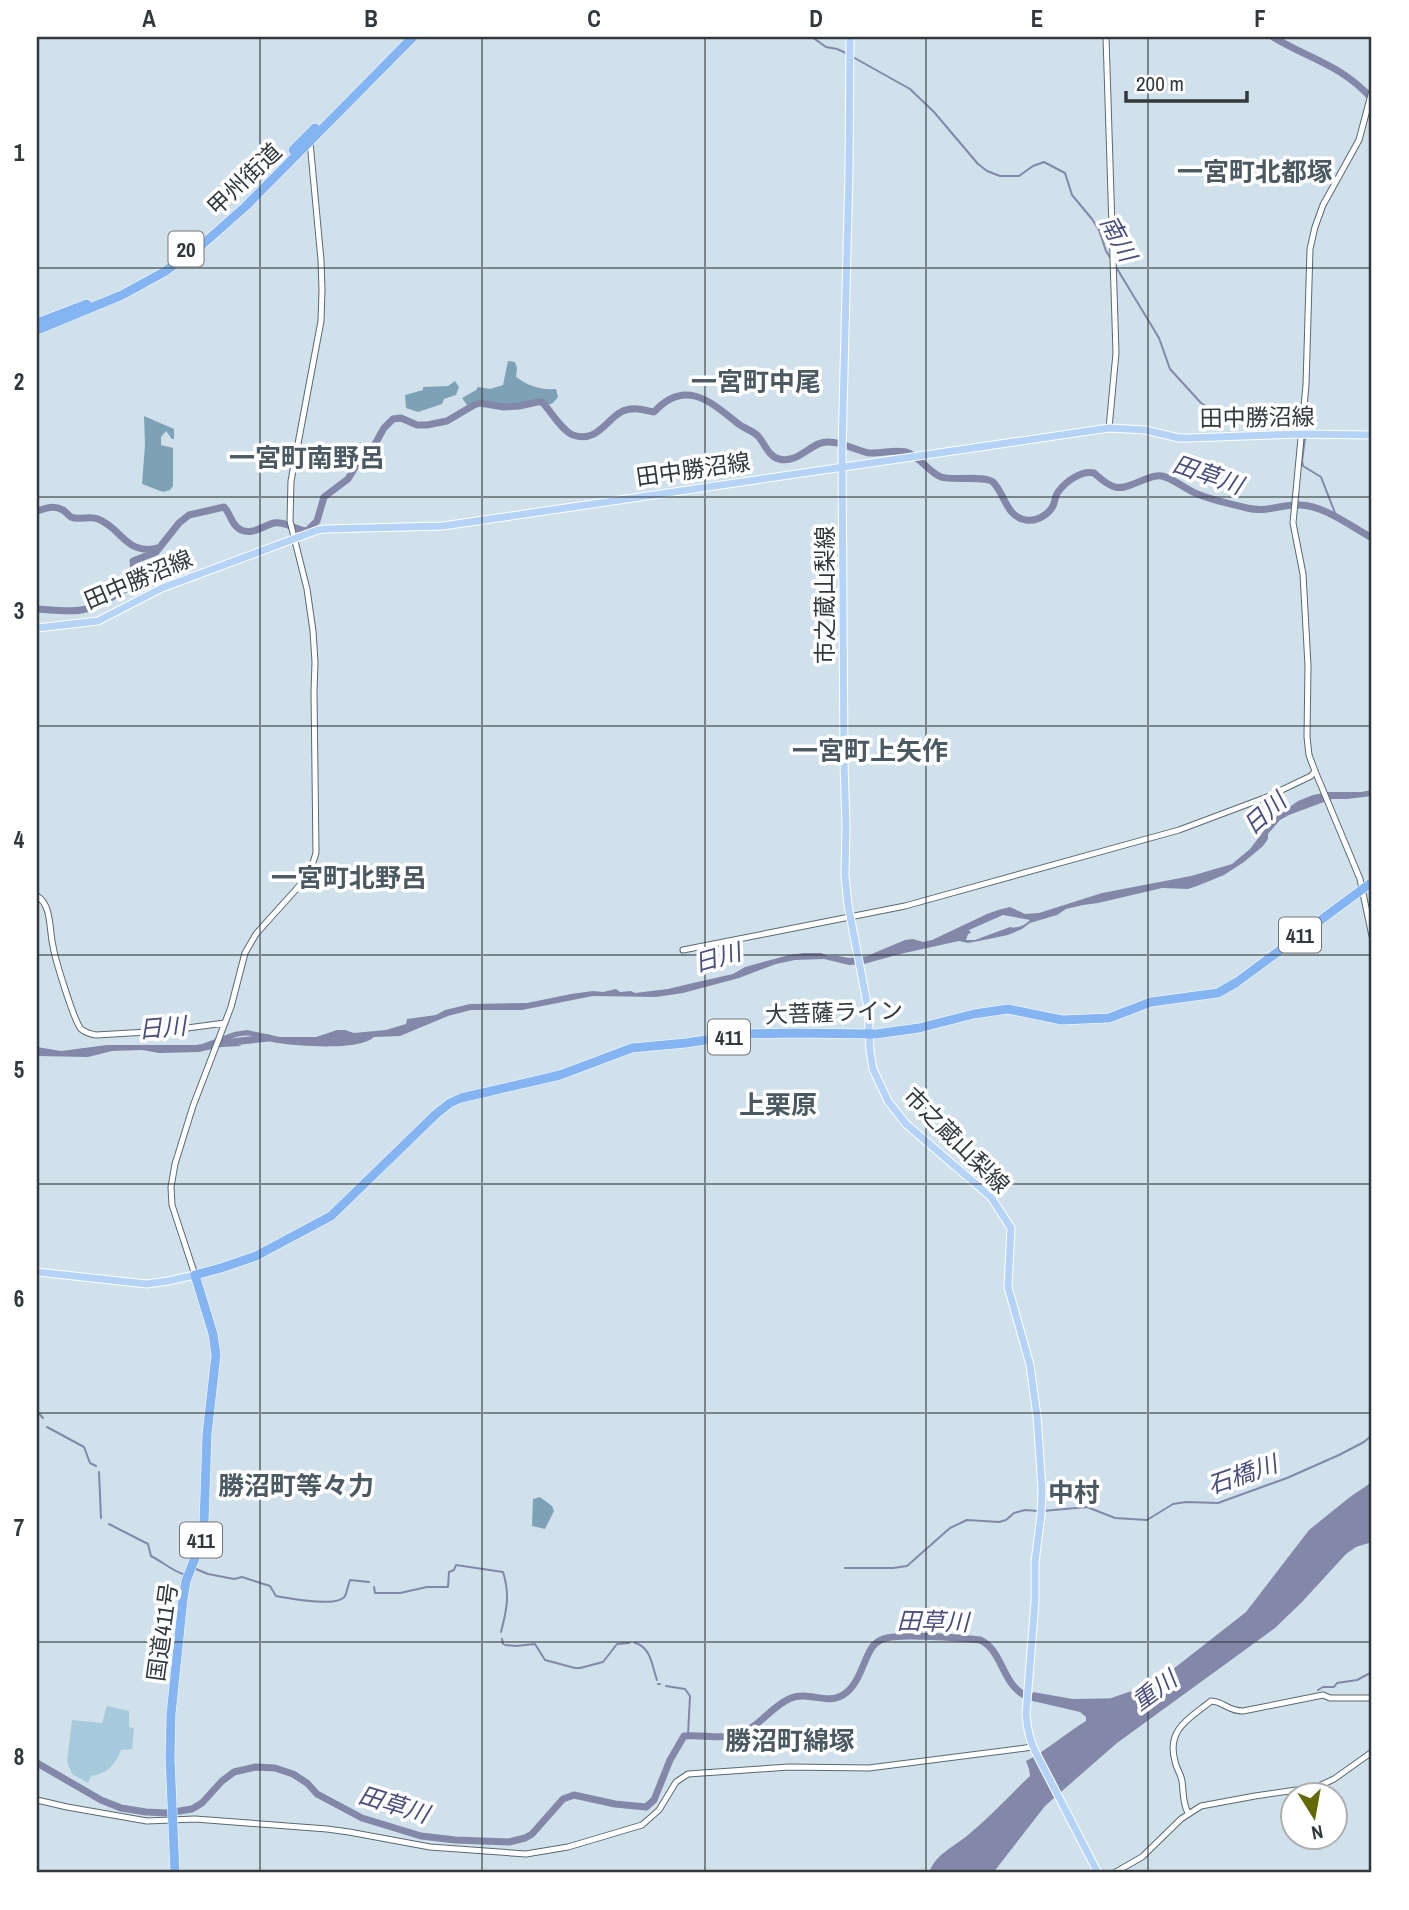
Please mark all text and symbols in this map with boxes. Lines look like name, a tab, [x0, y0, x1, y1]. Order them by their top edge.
text: A	[142, 3, 156, 34]
text: B	[364, 3, 378, 34]
text: C	[587, 3, 601, 34]
text: D	[809, 3, 823, 34]
text: E	[1031, 3, 1043, 34]
text: F	[1254, 3, 1266, 34]
scale bar	[1126, 60, 1246, 104]
text: 200 m	[1136, 69, 1184, 98]
street label: 甲州街道	[200, 136, 288, 222]
text: 1	[14, 137, 25, 168]
district label: 一宮町北都塚	[1177, 154, 1333, 189]
water label: 南川	[1094, 209, 1146, 269]
road number: 20	[168, 232, 204, 266]
district label: 一宮町中尾	[691, 364, 821, 399]
text: 2	[14, 366, 24, 397]
street label: 田中勝沼線	[1199, 400, 1315, 434]
district label: 一宮町南野呂	[229, 440, 385, 475]
street label: 田中勝沼線	[634, 446, 752, 492]
water label: 田草川	[1169, 447, 1250, 502]
street label: 市之蔵山梨線	[809, 526, 840, 664]
street label: 田中勝沼線	[79, 542, 197, 616]
text: 3	[14, 595, 24, 626]
district label: 一宮町上矢作	[792, 733, 948, 768]
water label: 日川	[1235, 783, 1295, 841]
text: 4	[14, 824, 25, 855]
district label: 一宮町北野呂	[271, 860, 427, 895]
road number: 411	[1279, 918, 1321, 953]
water label: 日川	[690, 934, 747, 979]
street label: 大菩薩ライン	[765, 994, 903, 1030]
water label: 日川	[137, 1009, 190, 1045]
road number: 411	[708, 1020, 750, 1054]
text: 5	[14, 1054, 24, 1085]
street label: 市之蔵山梨線	[897, 1080, 1017, 1200]
district label: 上栗原	[739, 1087, 817, 1122]
text: 6	[14, 1283, 24, 1314]
water label: 石橋川	[1203, 1446, 1284, 1501]
district label: 勝沼町等々力	[218, 1468, 374, 1503]
district label: 中村	[1048, 1475, 1100, 1510]
text: 7	[14, 1512, 24, 1543]
road number: 411	[180, 1522, 222, 1558]
street label: 国道411号	[140, 1581, 184, 1683]
water label: 田草川	[897, 1604, 972, 1638]
water label: 重川	[1125, 1661, 1185, 1717]
district label: 勝沼町綿塚	[725, 1723, 855, 1758]
text: 8	[14, 1741, 24, 1772]
water label: 田草川	[355, 1778, 436, 1831]
north arrow	[1280, 1780, 1350, 1850]
text: N	[1309, 1819, 1325, 1847]

